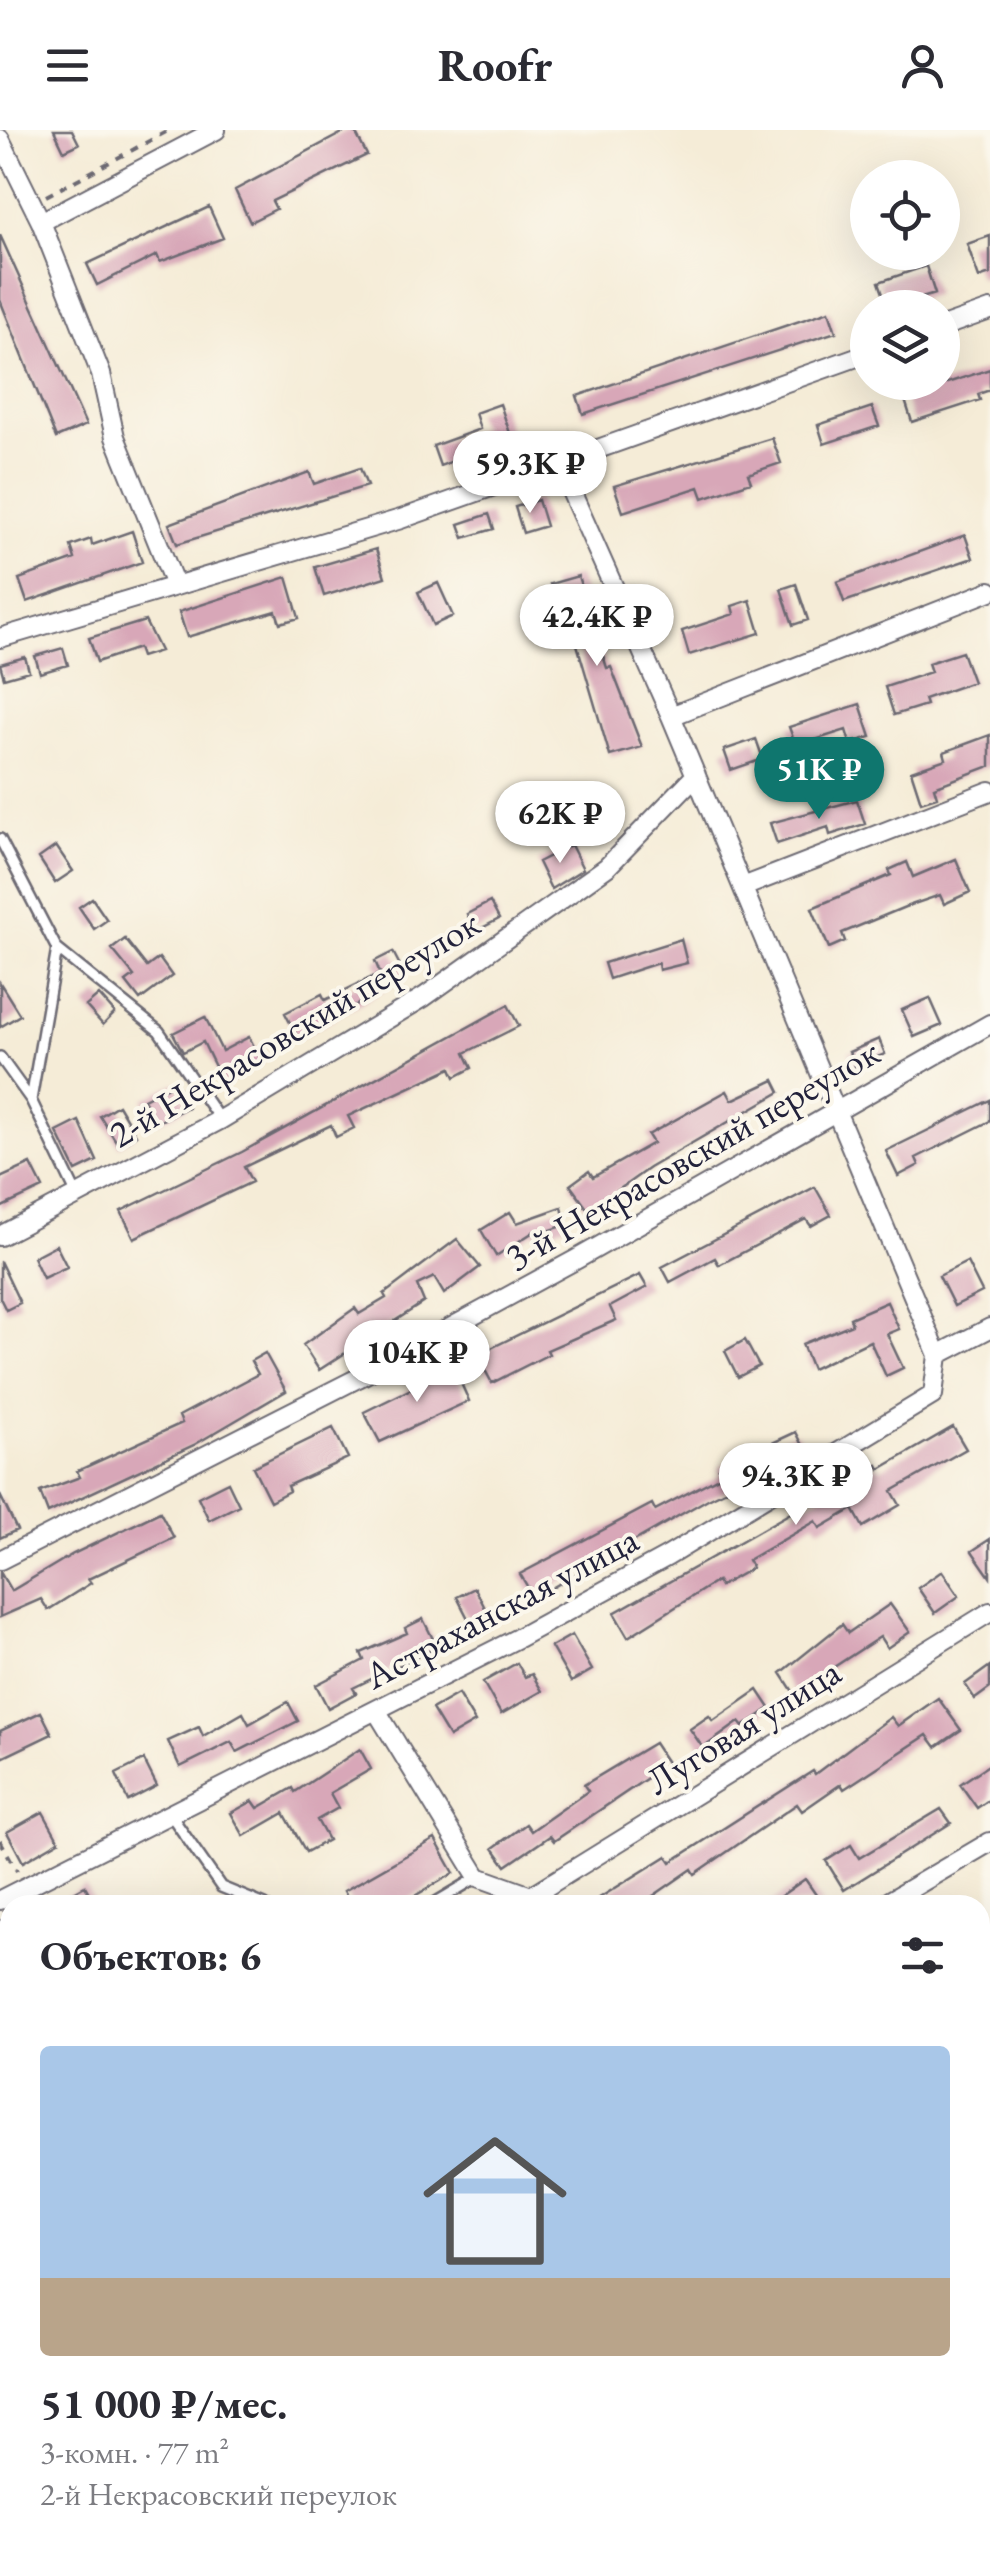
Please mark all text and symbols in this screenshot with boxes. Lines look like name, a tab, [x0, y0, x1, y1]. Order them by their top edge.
text: Roofr	[438, 36, 552, 94]
icon: menu	[40, 38, 95, 93]
icon: person	[895, 38, 950, 93]
map controls	[850, 160, 960, 400]
button: locate	[850, 160, 960, 270]
button: layers	[850, 290, 960, 400]
pin: 59.3K ₽	[438, 431, 622, 516]
text: 59.3K ₽	[475, 442, 585, 484]
pin: 42.4K ₽	[505, 584, 689, 669]
text: 42.4K ₽	[542, 595, 652, 637]
pin: 51K ₽	[749, 737, 889, 822]
text: 51K ₽	[776, 748, 862, 790]
pin: 62K ₽	[490, 781, 630, 866]
text: 62K ₽	[517, 792, 603, 834]
street label: 2-й Некрасовский переулок	[100, 898, 488, 1158]
street label: 3-й Некрасовский переулок	[496, 1027, 888, 1281]
pin: 104K ₽	[336, 1320, 498, 1405]
text: 104K ₽	[366, 1331, 468, 1373]
pin: 94.3K ₽	[704, 1443, 888, 1528]
text: 94.3K ₽	[741, 1454, 851, 1496]
street label: Астраханская улица	[355, 1514, 647, 1700]
street label: Луговая улица	[637, 1646, 850, 1805]
text: Объектов: 6	[40, 1928, 261, 1983]
icon: filters	[895, 1928, 950, 1983]
icon: home	[405, 2111, 585, 2291]
text: 51 000 ₽/мес.	[40, 2376, 287, 2431]
text: 3-комн. · 77 m²	[40, 2431, 229, 2473]
text: 2-й Некрасовский переулок	[40, 2473, 397, 2515]

